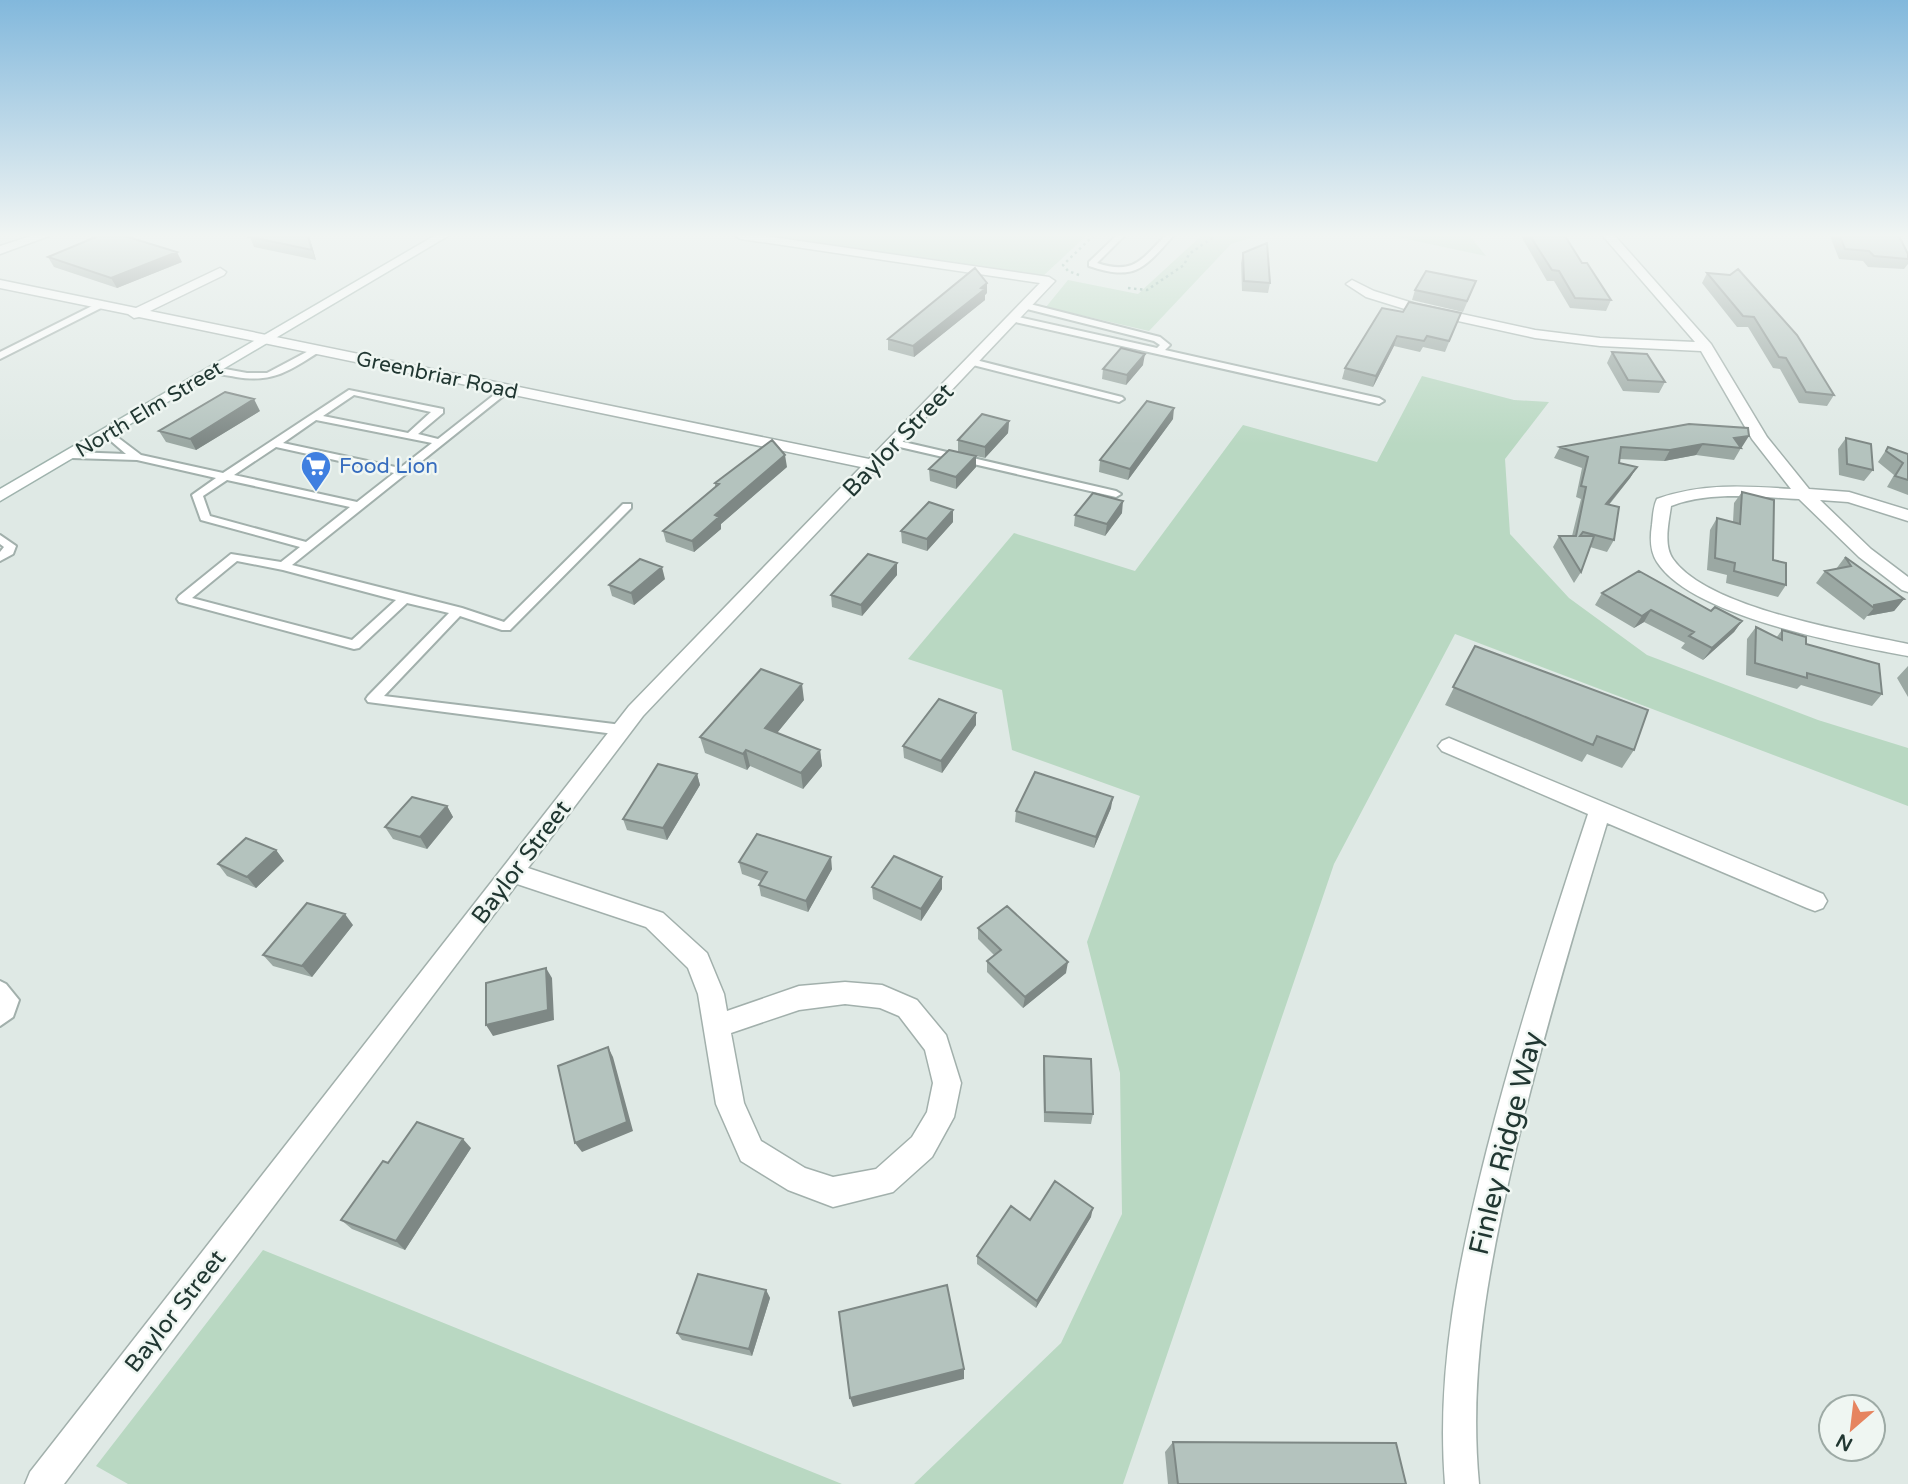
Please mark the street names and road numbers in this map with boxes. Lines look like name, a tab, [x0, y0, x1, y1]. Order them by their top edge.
street label: Greenbriar Road	[354, 346, 520, 405]
street label: North Elm Street	[71, 356, 227, 463]
street label: Baylor Street	[837, 377, 960, 503]
street label: Baylor Street	[465, 795, 577, 930]
street label: Finley Ridge Way	[1462, 1028, 1550, 1258]
street label: Baylor Street	[119, 1244, 232, 1378]

